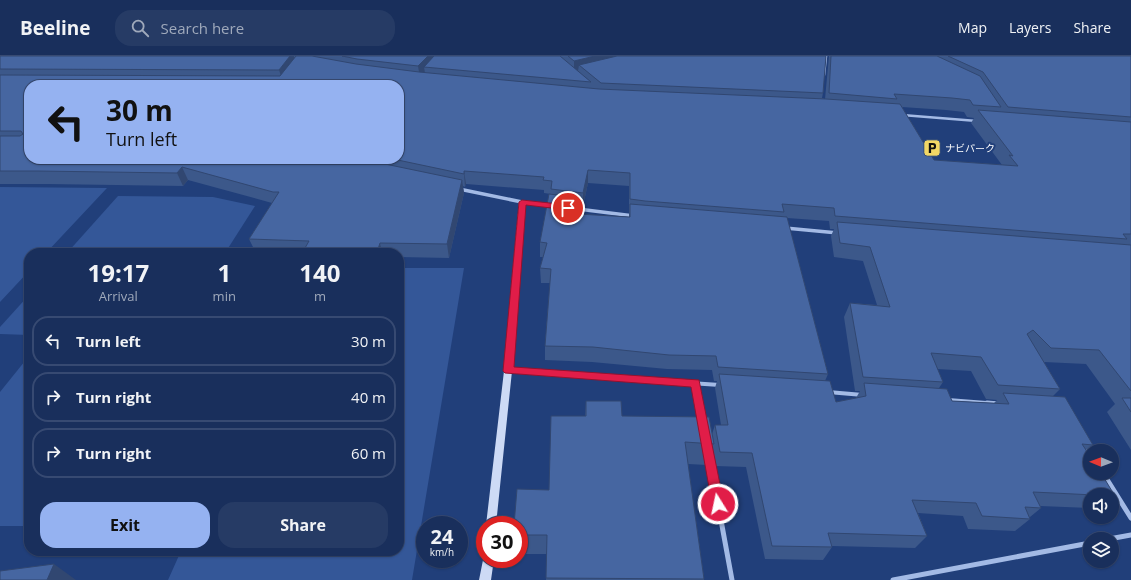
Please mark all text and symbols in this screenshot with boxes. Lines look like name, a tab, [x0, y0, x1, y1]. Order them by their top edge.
search box	[115, 10, 395, 46]
text: Beeline	[20, 15, 91, 41]
icon: search	[129, 17, 151, 39]
text: Search here	[161, 18, 244, 38]
text: Map	[958, 18, 987, 37]
text: Layers	[1009, 18, 1051, 37]
text: Share	[1073, 18, 1111, 37]
text: 30 m	[106, 91, 173, 129]
icon: left	[40, 96, 92, 148]
text: Turn left	[106, 127, 177, 151]
parking icon: ナビパーク	[922, 138, 942, 158]
place label: ナビパーク	[945, 141, 995, 155]
pin	[551, 191, 585, 225]
icon: arrive	[557, 197, 579, 219]
text: 19:17	[87, 256, 149, 289]
text: 1	[217, 256, 231, 289]
text: 140	[299, 256, 341, 289]
text: Arrival	[99, 287, 138, 305]
text: min	[213, 287, 236, 305]
text: m	[314, 287, 326, 305]
icon: left	[42, 330, 64, 352]
text: Turn left	[76, 331, 141, 351]
text: 30 m	[351, 331, 386, 351]
icon: right	[42, 386, 64, 408]
text: Turn right	[76, 387, 151, 407]
text: 40 m	[351, 387, 386, 407]
icon: right	[42, 442, 64, 464]
text: Turn right	[76, 443, 151, 463]
text: 60 m	[351, 443, 386, 463]
north arrow	[1083, 444, 1119, 480]
map controls	[1083, 444, 1119, 568]
position arrow	[697, 483, 739, 525]
button: sound	[1083, 488, 1119, 524]
button: Exit	[40, 502, 210, 548]
button: Share	[218, 502, 388, 548]
speed limit sign: 30	[476, 516, 528, 568]
text: 24	[431, 523, 453, 550]
button: layers	[1083, 532, 1119, 568]
text: km/h	[430, 545, 454, 559]

